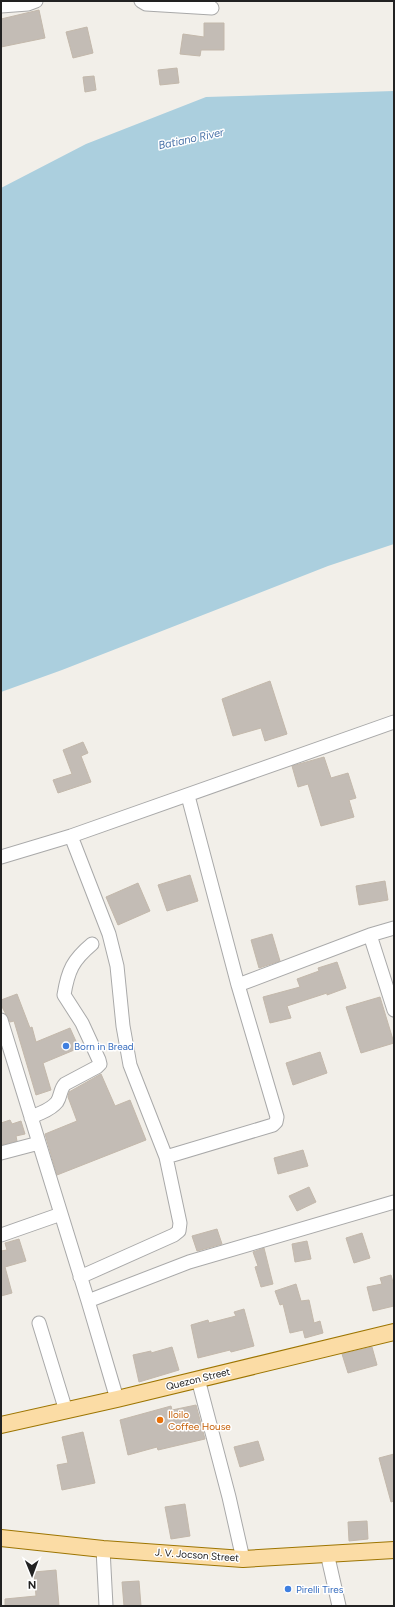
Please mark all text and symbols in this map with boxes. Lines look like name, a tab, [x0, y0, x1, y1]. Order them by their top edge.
water label: Batiano River	[157, 125, 226, 152]
place label: Born in Bread	[74, 1040, 134, 1053]
marker: Born in Bread	[61, 1041, 71, 1051]
street label: Quezon Street	[165, 1365, 232, 1393]
place label: Iloilo Coffee House	[168, 1408, 231, 1433]
marker: Iloilo Coffee House	[155, 1415, 165, 1425]
street label: J. V. Jocson Street	[155, 1546, 240, 1564]
north arrow	[12, 1555, 52, 1595]
text: N	[28, 1578, 37, 1591]
place label: Pirelli Tires	[296, 1583, 344, 1596]
marker: Pirelli Tires	[283, 1584, 293, 1594]

